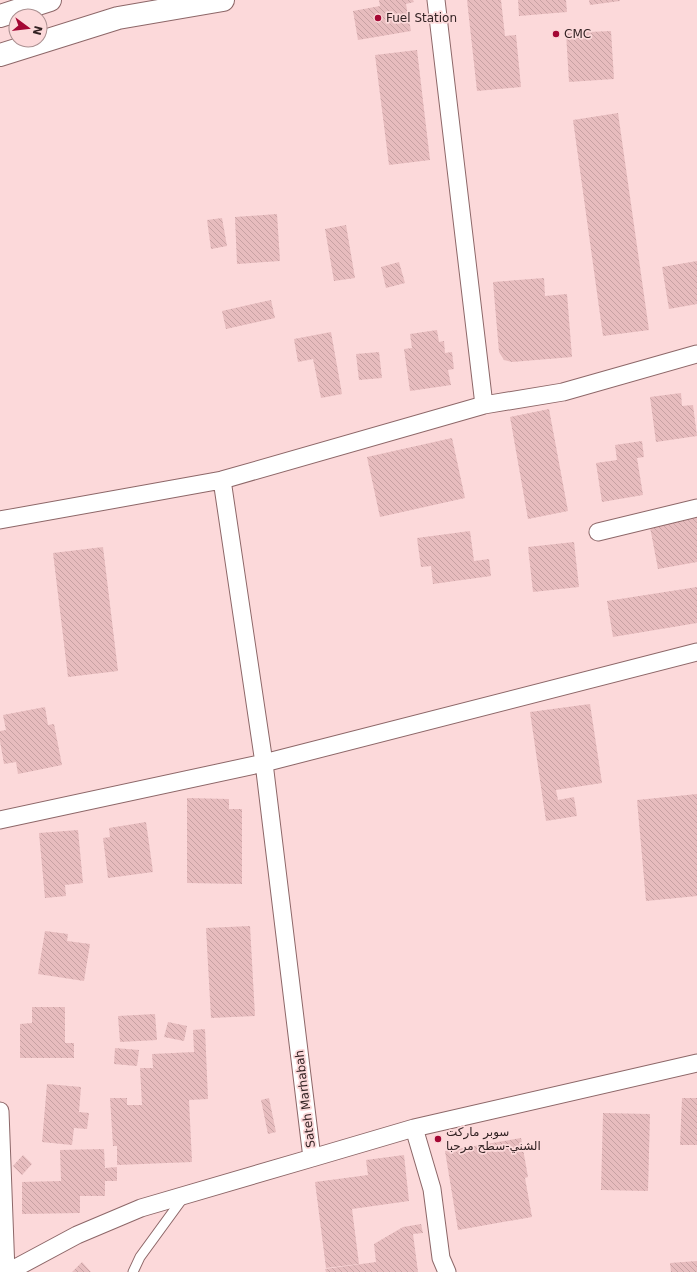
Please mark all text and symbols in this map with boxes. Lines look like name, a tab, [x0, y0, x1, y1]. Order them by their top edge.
north arrow	[8, 8, 48, 48]
place label: Fuel Station	[386, 11, 457, 25]
marker: Fuel Station	[373, 13, 383, 23]
text: N	[30, 24, 45, 37]
place label: CMC	[564, 27, 591, 41]
marker: CMC	[551, 29, 561, 39]
street label: Sateh Marhabah	[292, 1049, 318, 1149]
place label: سوبر ماركت الشني-سطح مرحبا	[446, 1125, 541, 1154]
marker: سوبر ماركت الشني-سطح مرحبا	[433, 1134, 443, 1144]

